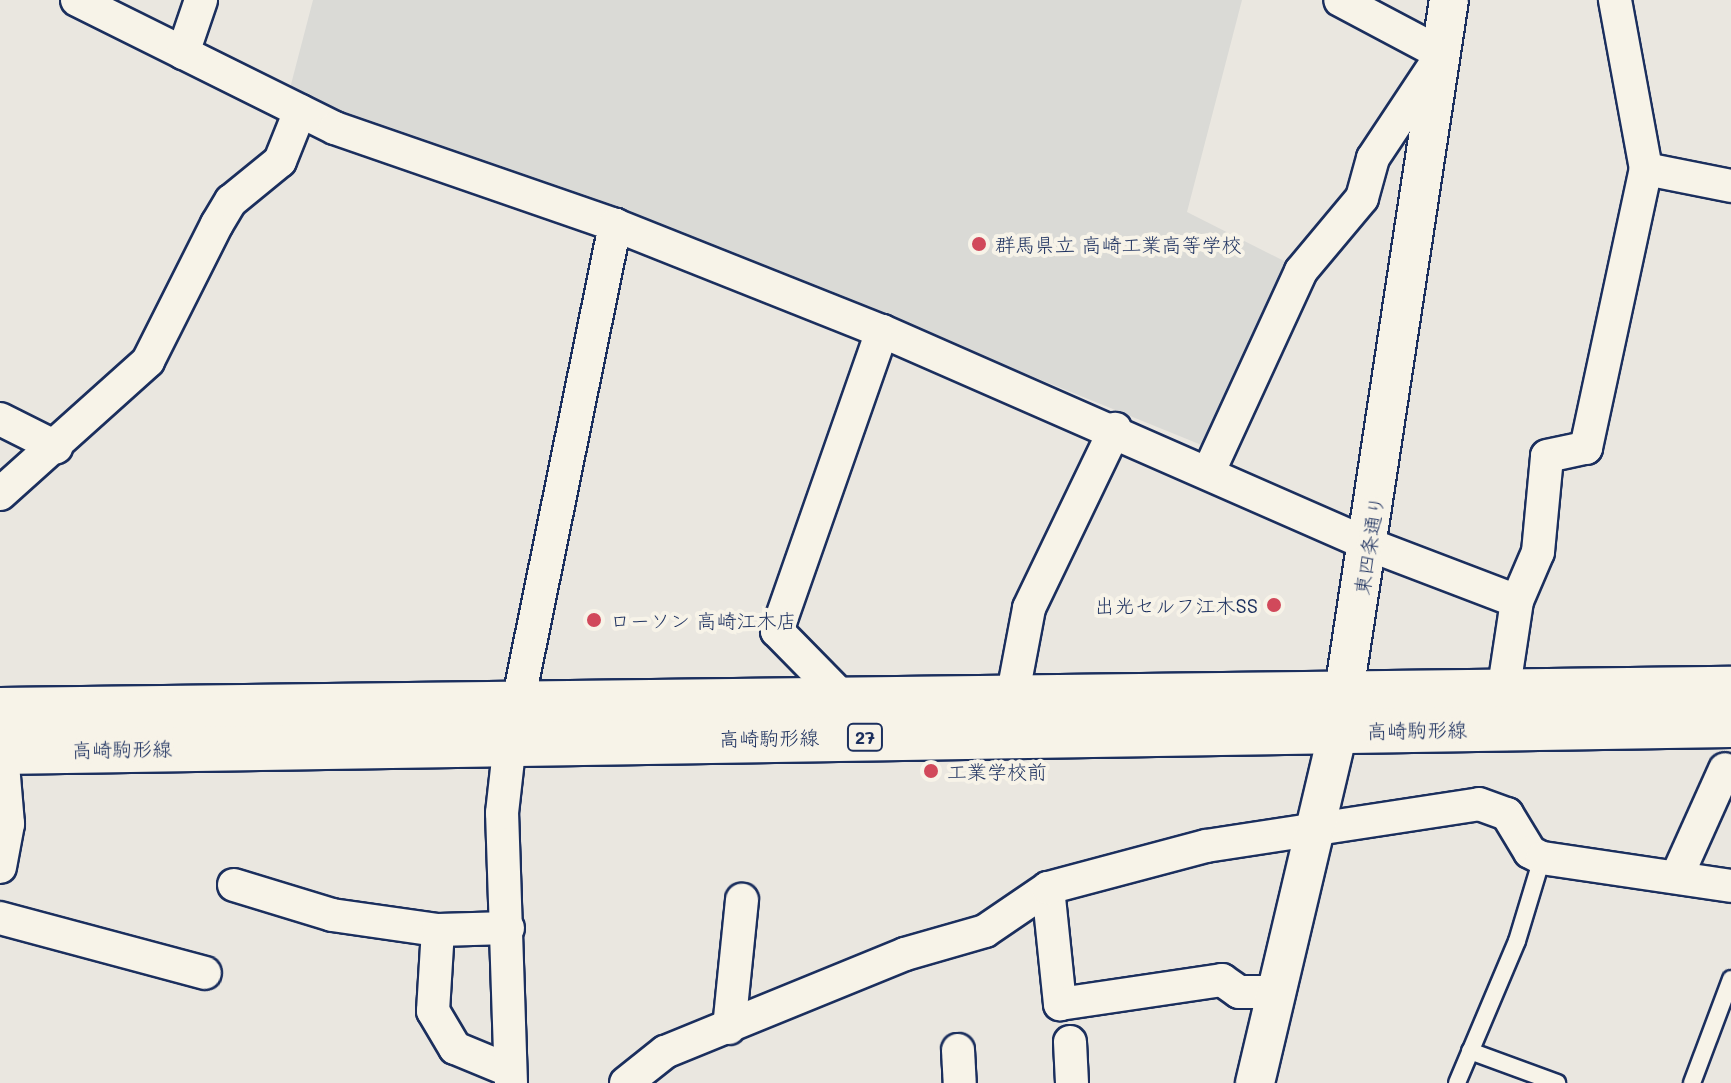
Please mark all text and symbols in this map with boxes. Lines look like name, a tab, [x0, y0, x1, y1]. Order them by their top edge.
place label: 群馬県立 高崎工業高等学校	[995, 232, 1241, 256]
marker: 群馬県立 高崎工業高等学校	[970, 235, 988, 253]
street label: 東四条通り	[1349, 494, 1389, 596]
place label: 出光セルフ江木SS	[1095, 593, 1258, 617]
marker: 出光セルフ江木SS	[1265, 596, 1283, 614]
place label: ローソン 高崎江木店	[610, 608, 796, 632]
marker: ローソン 高崎江木店	[585, 611, 603, 629]
street label: 高崎駒形線	[1367, 717, 1467, 743]
road number: 27	[845, 723, 885, 751]
street label: 高崎駒形線	[719, 725, 819, 751]
street label: 高崎駒形線	[72, 736, 172, 762]
place label: 工業学校前	[947, 759, 1047, 783]
marker: 工業学校前	[922, 762, 940, 780]

